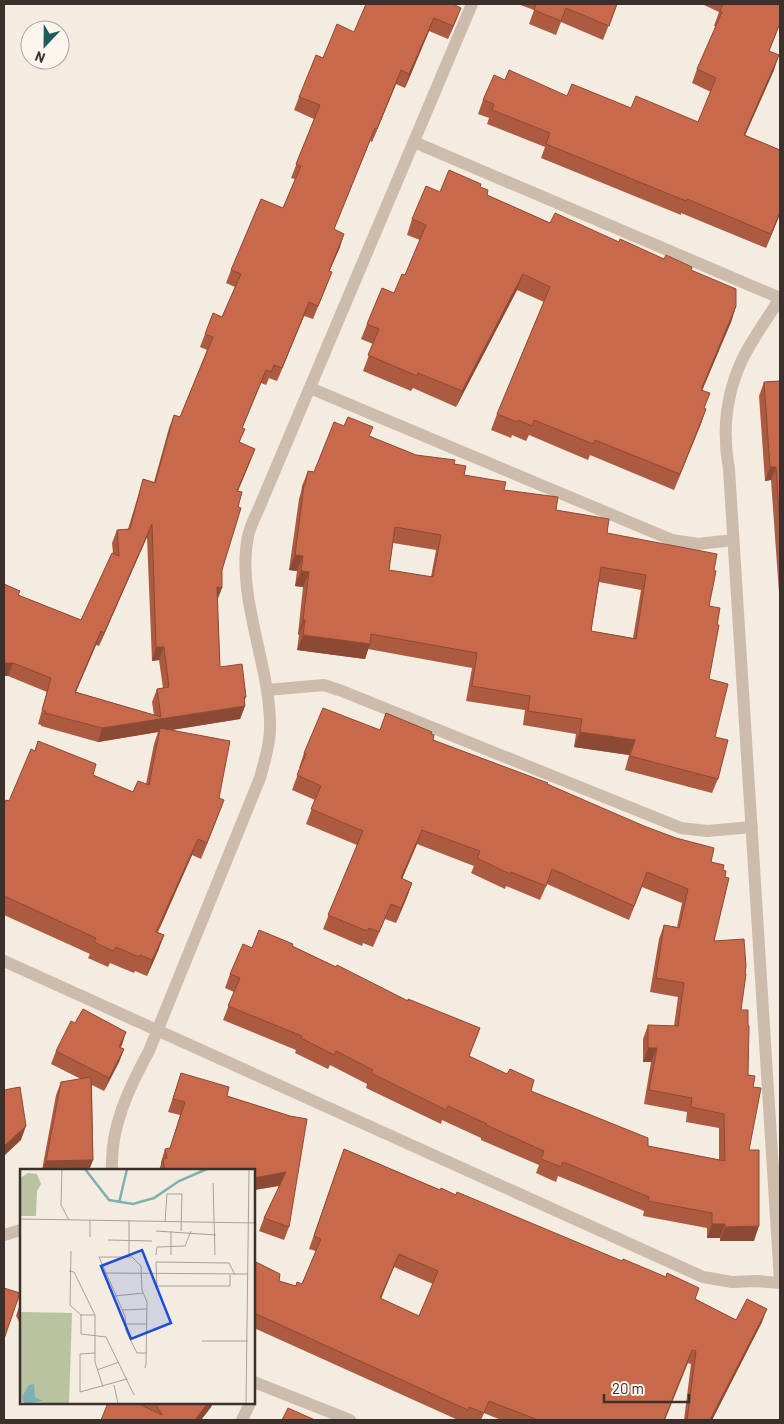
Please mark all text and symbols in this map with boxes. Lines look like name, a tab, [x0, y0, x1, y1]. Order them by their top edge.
north arrow	[20, 20, 70, 70]
text: N	[32, 48, 47, 67]
inset map	[20, 1169, 255, 1404]
scale bar	[604, 1372, 689, 1404]
text: 20 m	[612, 1379, 644, 1397]

